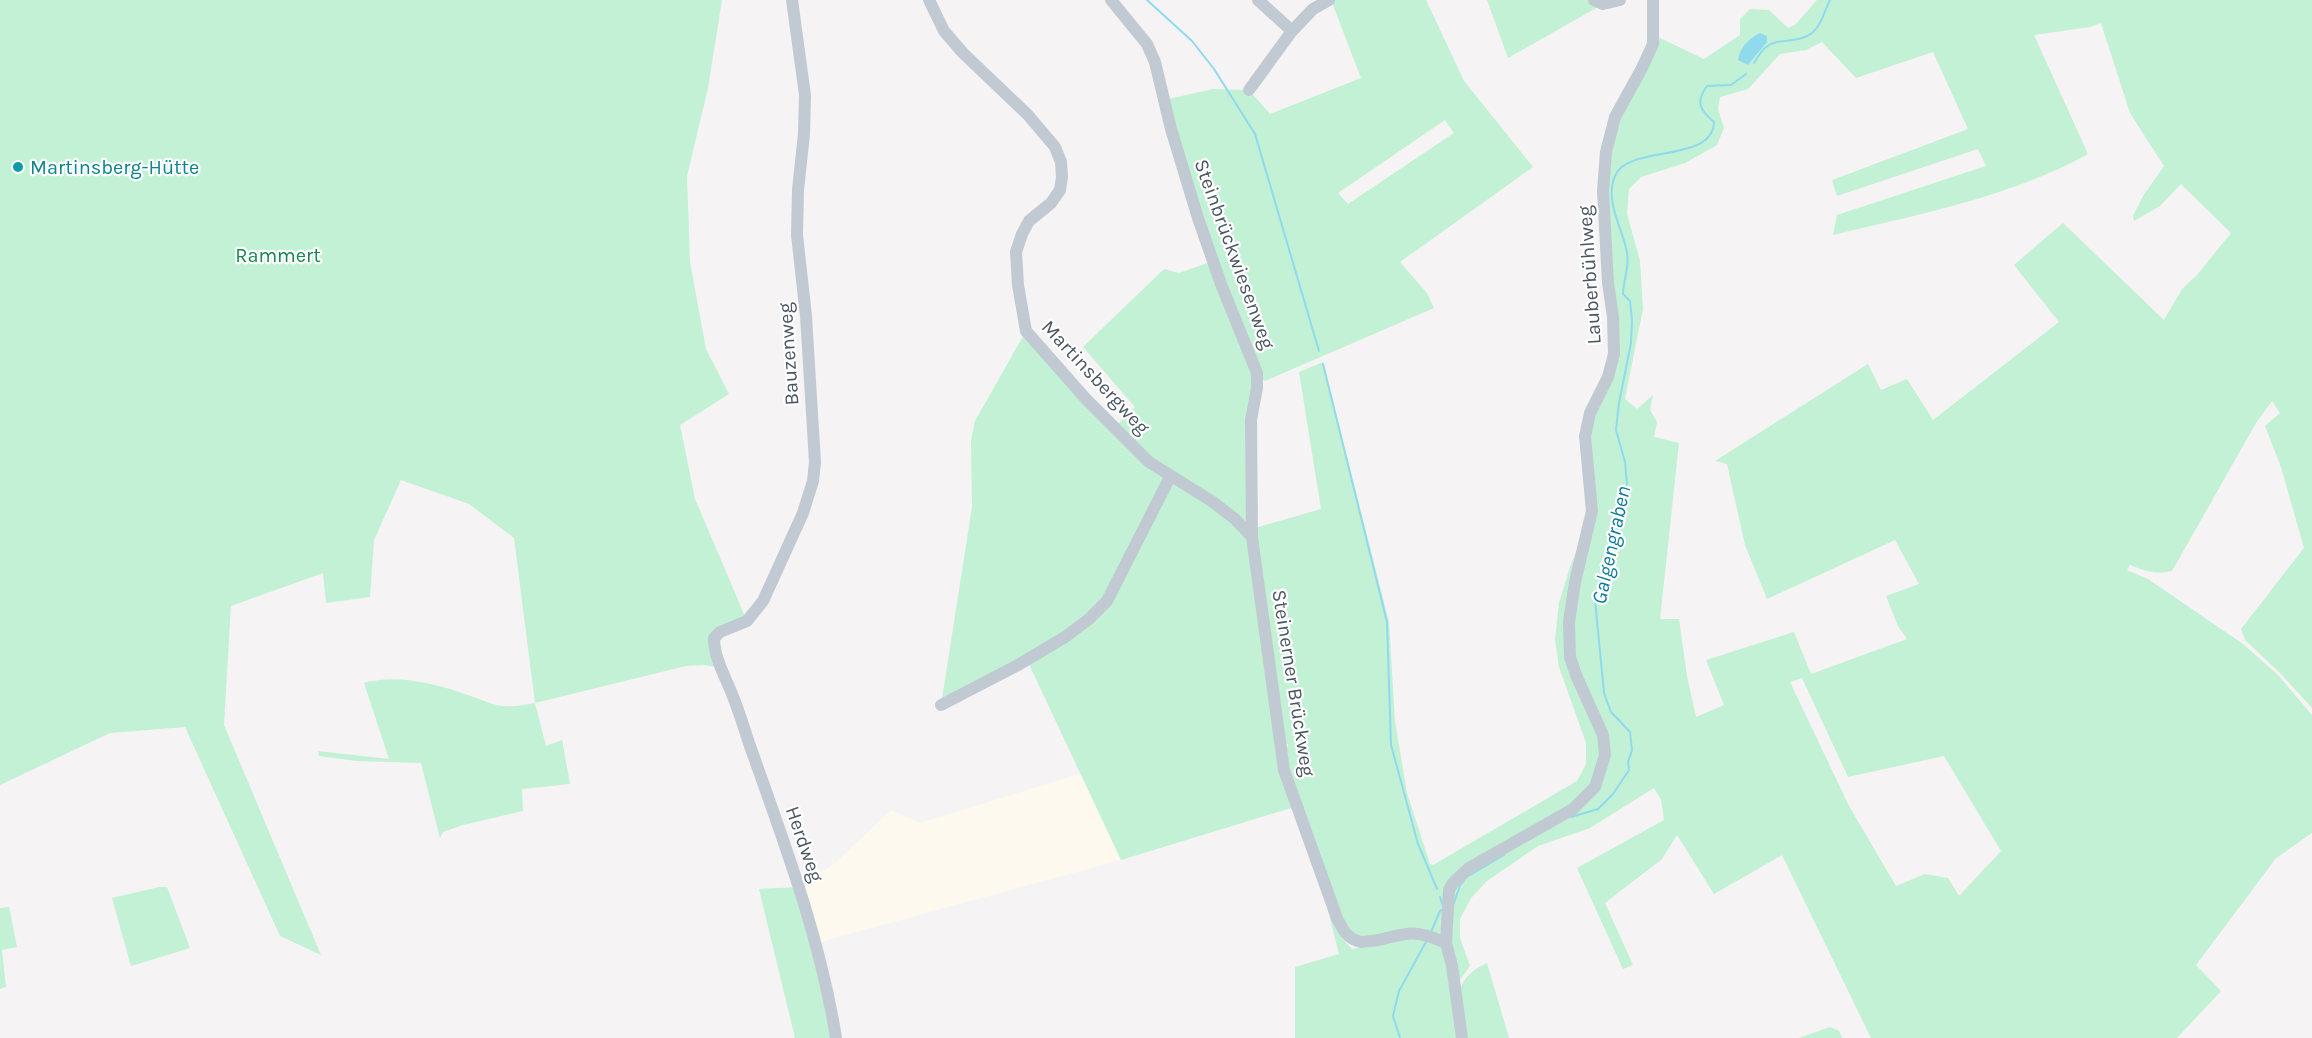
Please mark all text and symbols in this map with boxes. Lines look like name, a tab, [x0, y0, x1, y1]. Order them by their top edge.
place label: Martinsberg-Hütte	[30, 156, 199, 179]
street label: Steinbrückwiesenweg	[1189, 156, 1280, 352]
marker: Martinsberg-Hütte	[11, 160, 25, 174]
street label: Lauberbühlweg	[1573, 205, 1606, 345]
park label: Rammert	[235, 244, 321, 267]
street label: Bauzenweg	[773, 302, 804, 406]
street label: Martinsbergweg	[1037, 316, 1154, 439]
water label: Galgengraben	[1587, 484, 1635, 606]
street label: Steinerner Brückweg	[1267, 588, 1320, 778]
street label: Herdweg	[781, 803, 828, 885]

